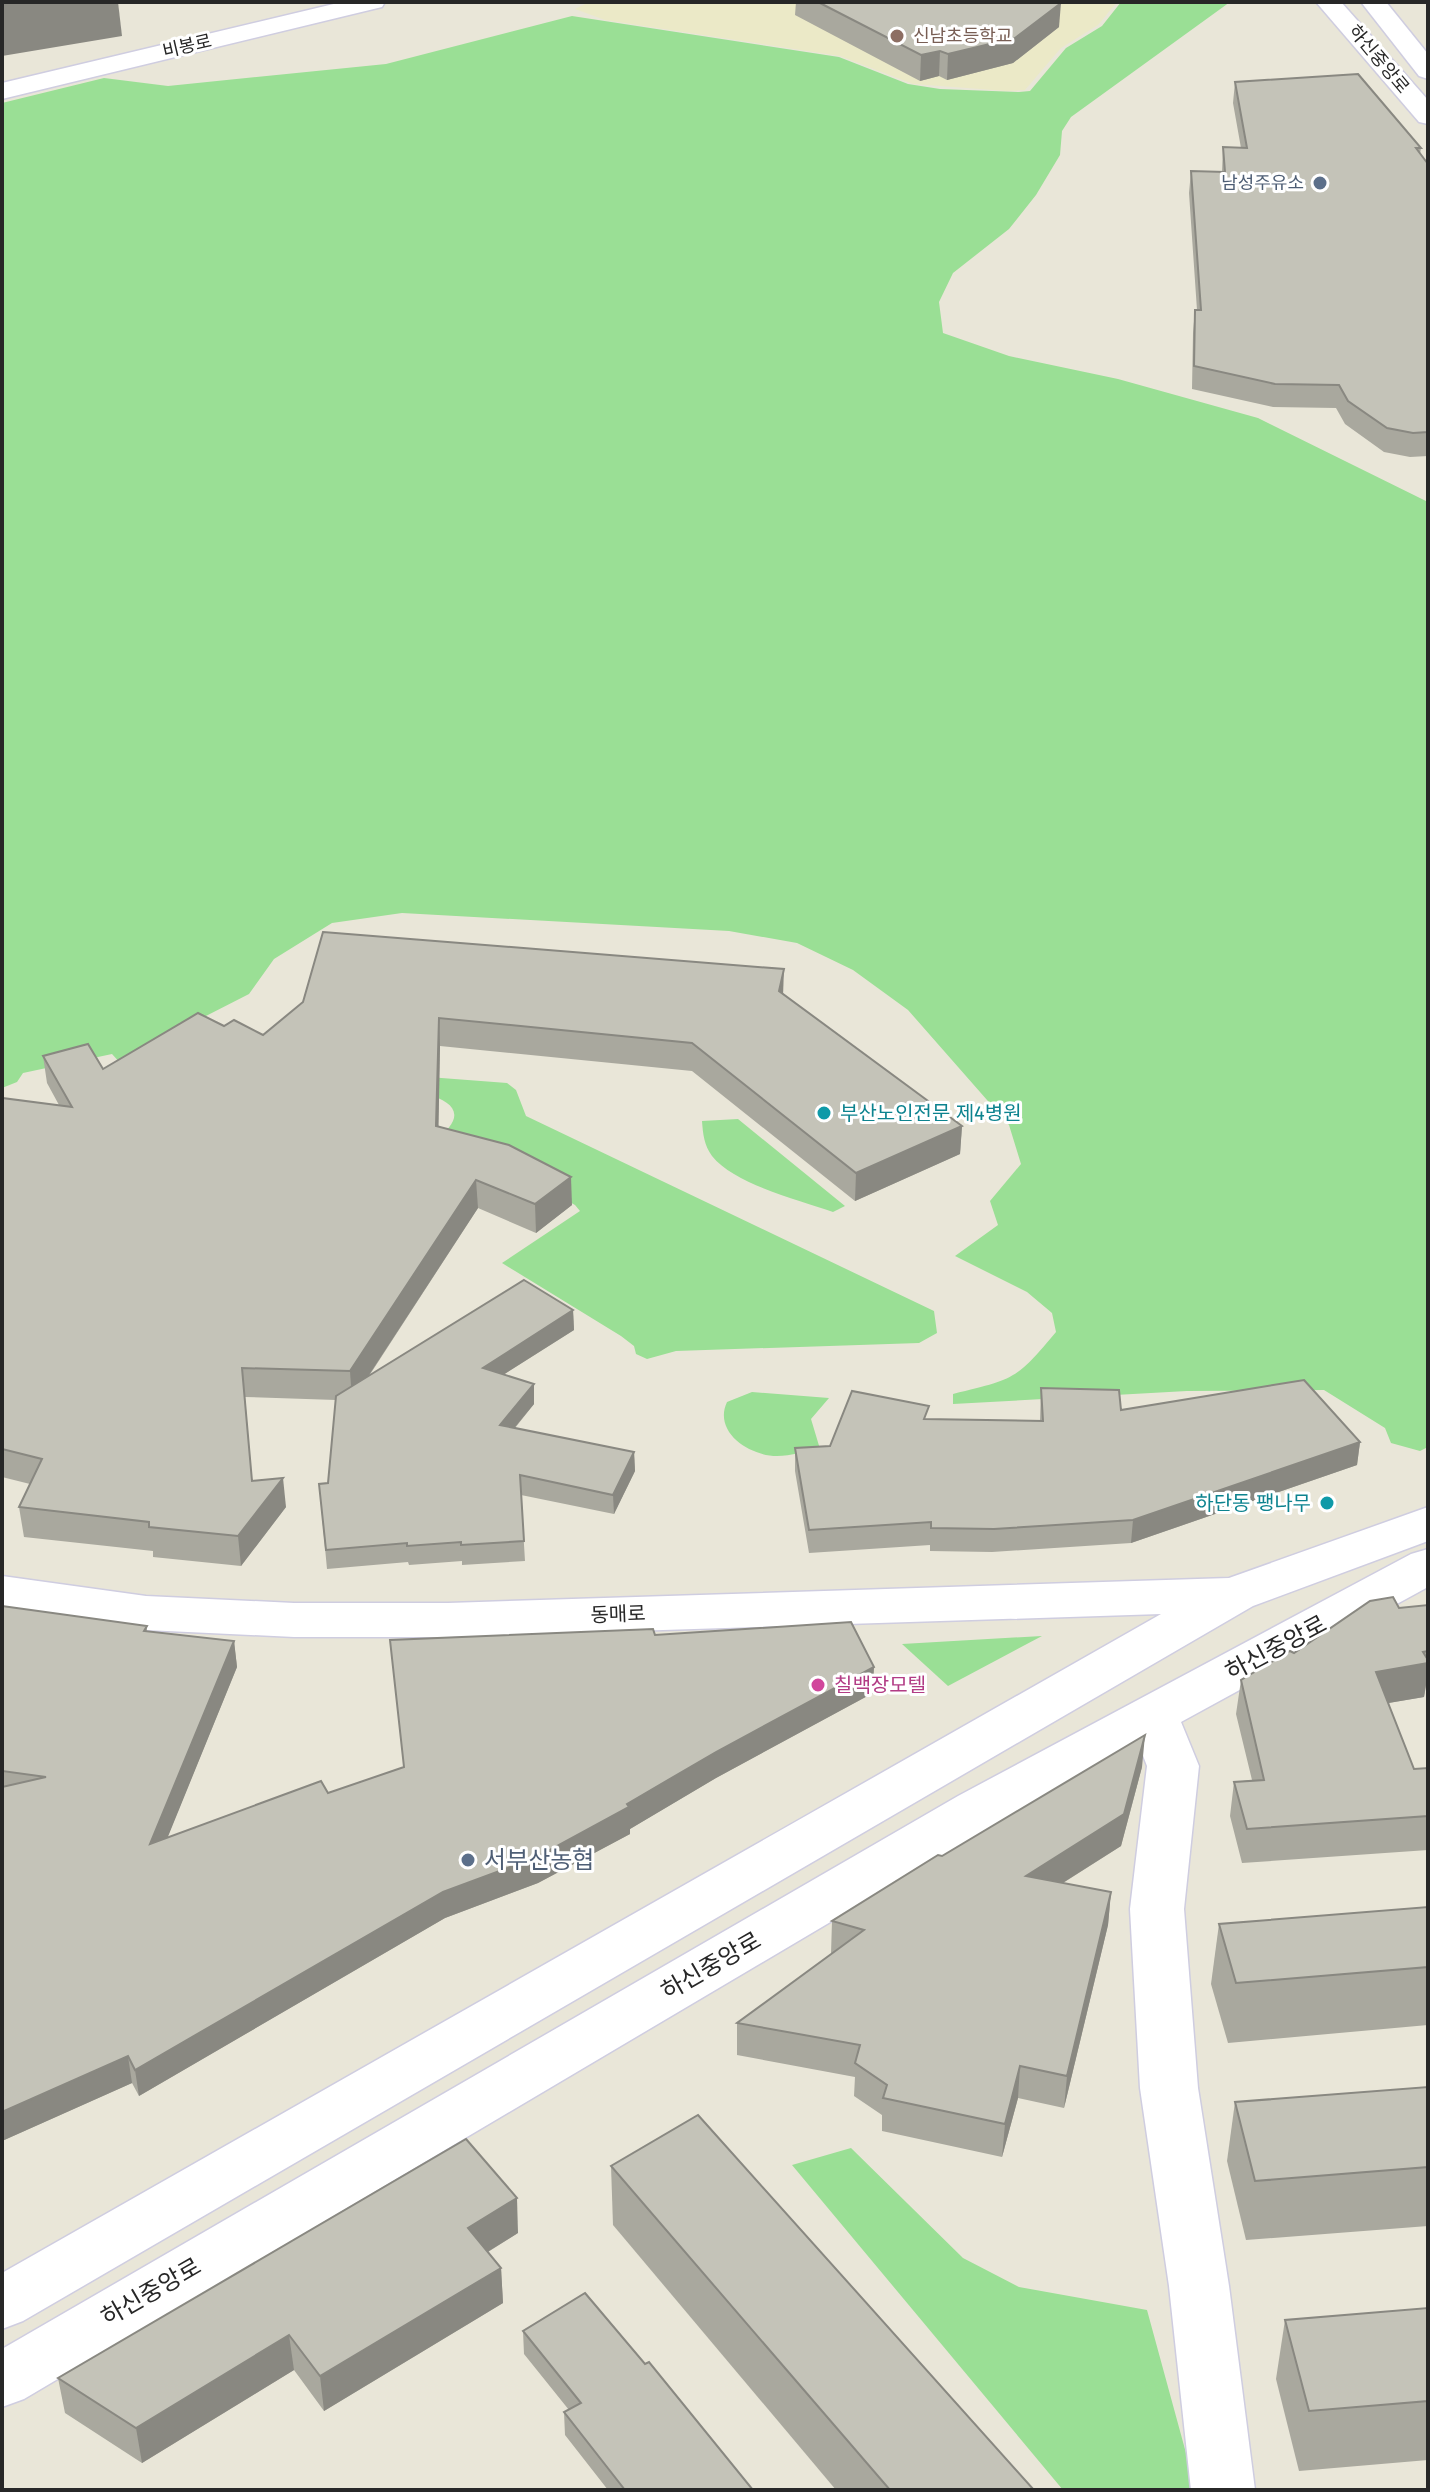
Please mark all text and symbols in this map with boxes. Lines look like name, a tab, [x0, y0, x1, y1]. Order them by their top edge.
street label: 하신중앙로	[1344, 20, 1414, 98]
place label: 신남초등학교	[913, 25, 1012, 47]
marker: 신남초등학교	[888, 27, 906, 45]
street label: 비봉로	[160, 30, 214, 62]
place label: 남성주유소	[1221, 172, 1304, 194]
marker: 남성주유소	[1311, 174, 1329, 192]
place label: 부산노인전문 제4병원	[840, 1101, 1022, 1125]
marker: 부산노인전문 제4병원	[815, 1104, 833, 1122]
place label: 하단동 팽나무	[1195, 1491, 1311, 1515]
marker: 하단동 팽나무	[1318, 1494, 1336, 1512]
street label: 동매로	[590, 1601, 646, 1627]
street label: 하신중앙로	[1221, 1610, 1331, 1686]
place label: 칠백장모텔	[834, 1673, 926, 1697]
marker: 칠백장모텔	[809, 1676, 827, 1694]
place label: 서부산농협	[484, 1846, 594, 1874]
marker: 서부산농협	[459, 1851, 477, 1869]
street label: 하신중앙로	[656, 1926, 766, 2006]
street label: 하신중앙로	[96, 2252, 206, 2332]

